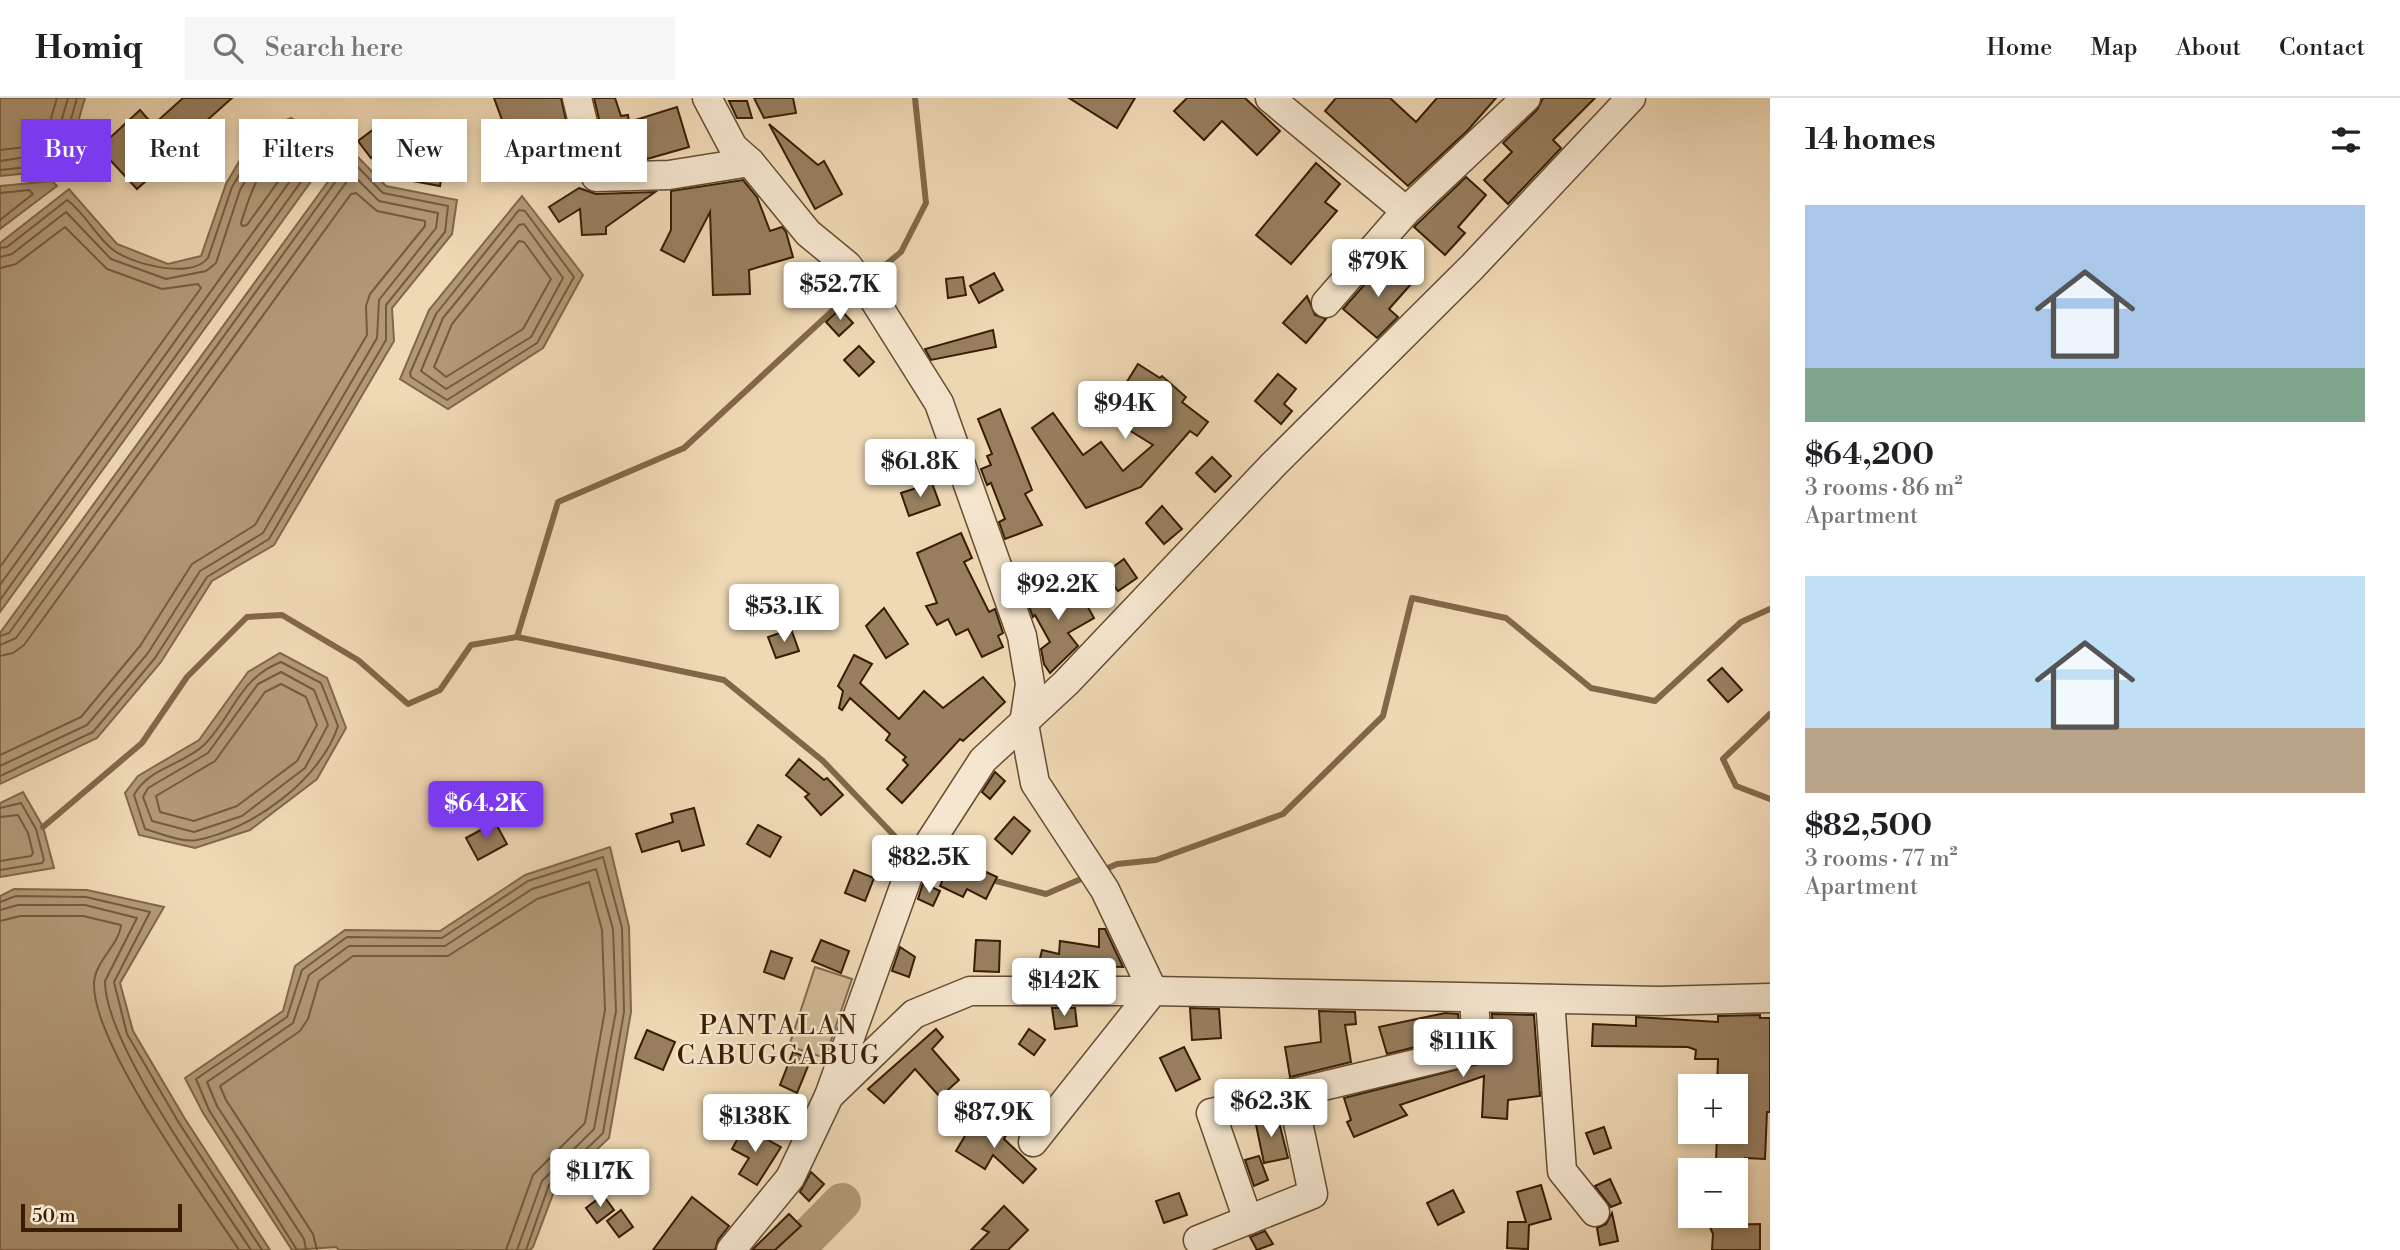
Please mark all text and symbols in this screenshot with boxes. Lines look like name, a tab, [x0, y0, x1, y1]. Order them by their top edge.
search box	[185, 17, 675, 80]
text: Homiq	[35, 28, 143, 69]
icon: search	[209, 29, 247, 67]
text: Search here	[265, 32, 403, 64]
text: Home	[1987, 33, 2052, 63]
text: Map	[2090, 33, 2138, 63]
text: About	[2176, 33, 2241, 63]
text: Contact	[2279, 33, 2365, 63]
chip: Buy	[21, 119, 111, 182]
chip: Rent	[125, 119, 225, 182]
chip: Filters	[239, 119, 358, 182]
chip: New	[372, 119, 467, 182]
chip: Apartment	[481, 119, 647, 182]
text: 14 homes	[1805, 121, 1936, 159]
icon: filters	[2327, 121, 2365, 159]
pin: $79K	[1337, 240, 1419, 299]
text: $79K	[1348, 248, 1408, 276]
icon: home	[2022, 251, 2148, 377]
pin: $52.7K	[783, 262, 897, 322]
text: $52.7K	[800, 271, 880, 299]
pin: $94K	[1084, 382, 1166, 441]
text: $94K	[1094, 390, 1156, 418]
text: $64,200	[1805, 436, 1934, 474]
pin: $61.8K	[863, 440, 977, 499]
text: $61.8K	[881, 448, 959, 476]
text: 3 rooms · 86 m²	[1805, 474, 1962, 502]
text: Apartment	[1805, 502, 1918, 530]
pin: $92.2K	[1001, 562, 1115, 622]
text: $92.2K	[1017, 571, 1099, 599]
pin: $53.1K	[727, 584, 841, 644]
text: $53.1K	[745, 593, 823, 621]
icon: home	[2022, 622, 2148, 748]
pin: $64.2K	[429, 782, 543, 841]
text: $64.2K	[444, 790, 528, 818]
text: $82,500	[1805, 807, 1932, 845]
pin: $82.5K	[872, 836, 986, 895]
text: $82.5K	[888, 844, 970, 872]
text: 3 rooms · 77 m²	[1805, 845, 1958, 873]
text: Apartment	[1805, 873, 1918, 901]
pin: $142K	[1015, 958, 1113, 1018]
text: $142K	[1028, 967, 1100, 995]
district label: PANTALAN CABUGCABUG	[677, 1010, 881, 1072]
pin: $111K	[1414, 1020, 1512, 1079]
text: $111K	[1430, 1028, 1496, 1056]
map controls	[1678, 1074, 1748, 1228]
button: +	[1678, 1074, 1748, 1144]
pin: $62.3K	[1214, 1080, 1328, 1139]
text: $62.3K	[1230, 1088, 1312, 1116]
pin: $87.9K	[937, 1090, 1051, 1150]
pin: $138K	[706, 1094, 804, 1154]
text: $87.9K	[954, 1099, 1034, 1127]
text: $138K	[719, 1103, 791, 1131]
pin: $117K	[551, 1150, 649, 1209]
text: $117K	[566, 1158, 634, 1186]
button: −	[1678, 1158, 1748, 1228]
scale bar	[21, 1201, 182, 1233]
text: 50 m	[32, 1204, 76, 1228]

